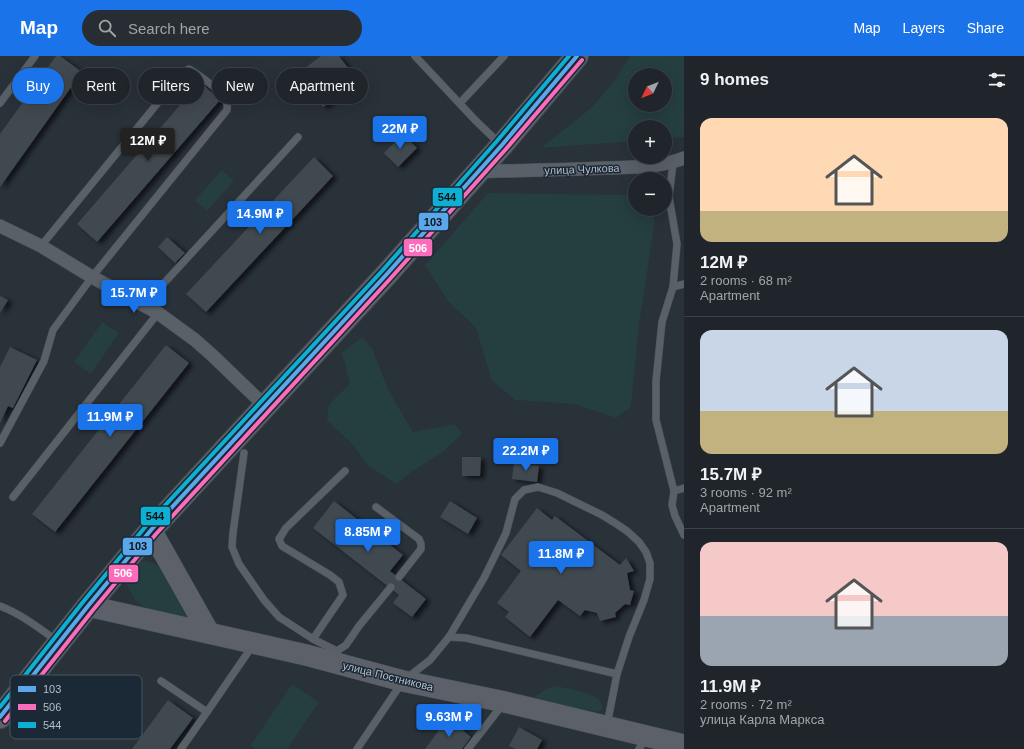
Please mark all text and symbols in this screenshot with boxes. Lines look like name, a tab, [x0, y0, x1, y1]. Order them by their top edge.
search box	[82, 10, 362, 46]
text: Map	[20, 17, 58, 38]
icon: search	[96, 17, 118, 39]
text: Search here	[128, 20, 210, 37]
text: Map	[853, 20, 881, 36]
text: Layers	[903, 20, 945, 36]
text: Share	[967, 20, 1004, 36]
chip: Buy	[12, 68, 64, 104]
chip: Rent	[72, 68, 130, 104]
chip: Filters	[138, 68, 204, 104]
chip: New	[212, 68, 268, 104]
chip: Apartment	[276, 68, 368, 104]
north arrow	[628, 68, 672, 112]
map controls	[628, 68, 672, 216]
icon: filters	[986, 69, 1008, 91]
text: 9 homes	[700, 70, 769, 89]
pin: 22M ₽	[372, 116, 428, 150]
button: +	[628, 120, 672, 164]
text: 22M ₽	[382, 121, 418, 136]
pin: 12M ₽	[120, 128, 176, 162]
text: 12M ₽	[130, 133, 166, 148]
icon: home	[818, 144, 890, 216]
street label: улица Чулкова	[544, 162, 621, 176]
button: −	[628, 172, 672, 216]
line badge: 544	[432, 187, 463, 207]
text: 544	[438, 191, 457, 203]
pin: 14.9M ₽	[223, 201, 297, 235]
text: 14.9M ₽	[236, 206, 284, 221]
line badge: 103	[418, 212, 449, 231]
text: 103	[424, 216, 442, 228]
line badge: 506	[403, 238, 433, 257]
text: 506	[409, 242, 427, 254]
text: 12M ₽	[700, 253, 748, 272]
text: 2 rooms · 68 m²	[700, 273, 792, 288]
pin: 15.7M ₽	[97, 280, 171, 314]
text: 15.7M ₽	[110, 285, 158, 300]
text: Apartment	[700, 288, 760, 303]
icon: home	[818, 356, 890, 428]
pin: 11.9M ₽	[73, 404, 147, 438]
text: 11.9M ₽	[87, 409, 133, 424]
pin: 22.2M ₽	[489, 438, 563, 472]
text: 22.2M ₽	[502, 443, 550, 458]
text: 15.7M ₽	[700, 465, 762, 484]
text: 3 rooms · 92 m²	[700, 485, 792, 500]
text: Apartment	[700, 500, 760, 515]
line badge: 544	[140, 506, 171, 526]
text: 544	[146, 510, 165, 522]
pin: 8.85M ₽	[331, 519, 405, 553]
text: 8.85M ₽	[344, 524, 392, 539]
line badge: 103	[122, 537, 153, 556]
text: 103	[129, 540, 147, 552]
pin: 11.8M ₽	[524, 541, 598, 575]
text: 11.8M ₽	[538, 546, 584, 561]
line badge: 506	[108, 564, 139, 583]
text: 506	[114, 567, 132, 579]
icon: home	[818, 568, 890, 640]
street label: улица Постникова	[341, 659, 435, 693]
legend	[10, 675, 142, 739]
text: 11.9M ₽	[700, 677, 761, 696]
text: 103	[43, 683, 61, 695]
text: 2 rooms · 72 m²	[700, 697, 792, 712]
text: 506	[43, 701, 61, 713]
pin: 9.63M ₽	[412, 704, 486, 738]
text: 9.63M ₽	[425, 709, 473, 724]
text: улица Карла Маркса	[700, 712, 824, 727]
text: 544	[43, 719, 61, 731]

